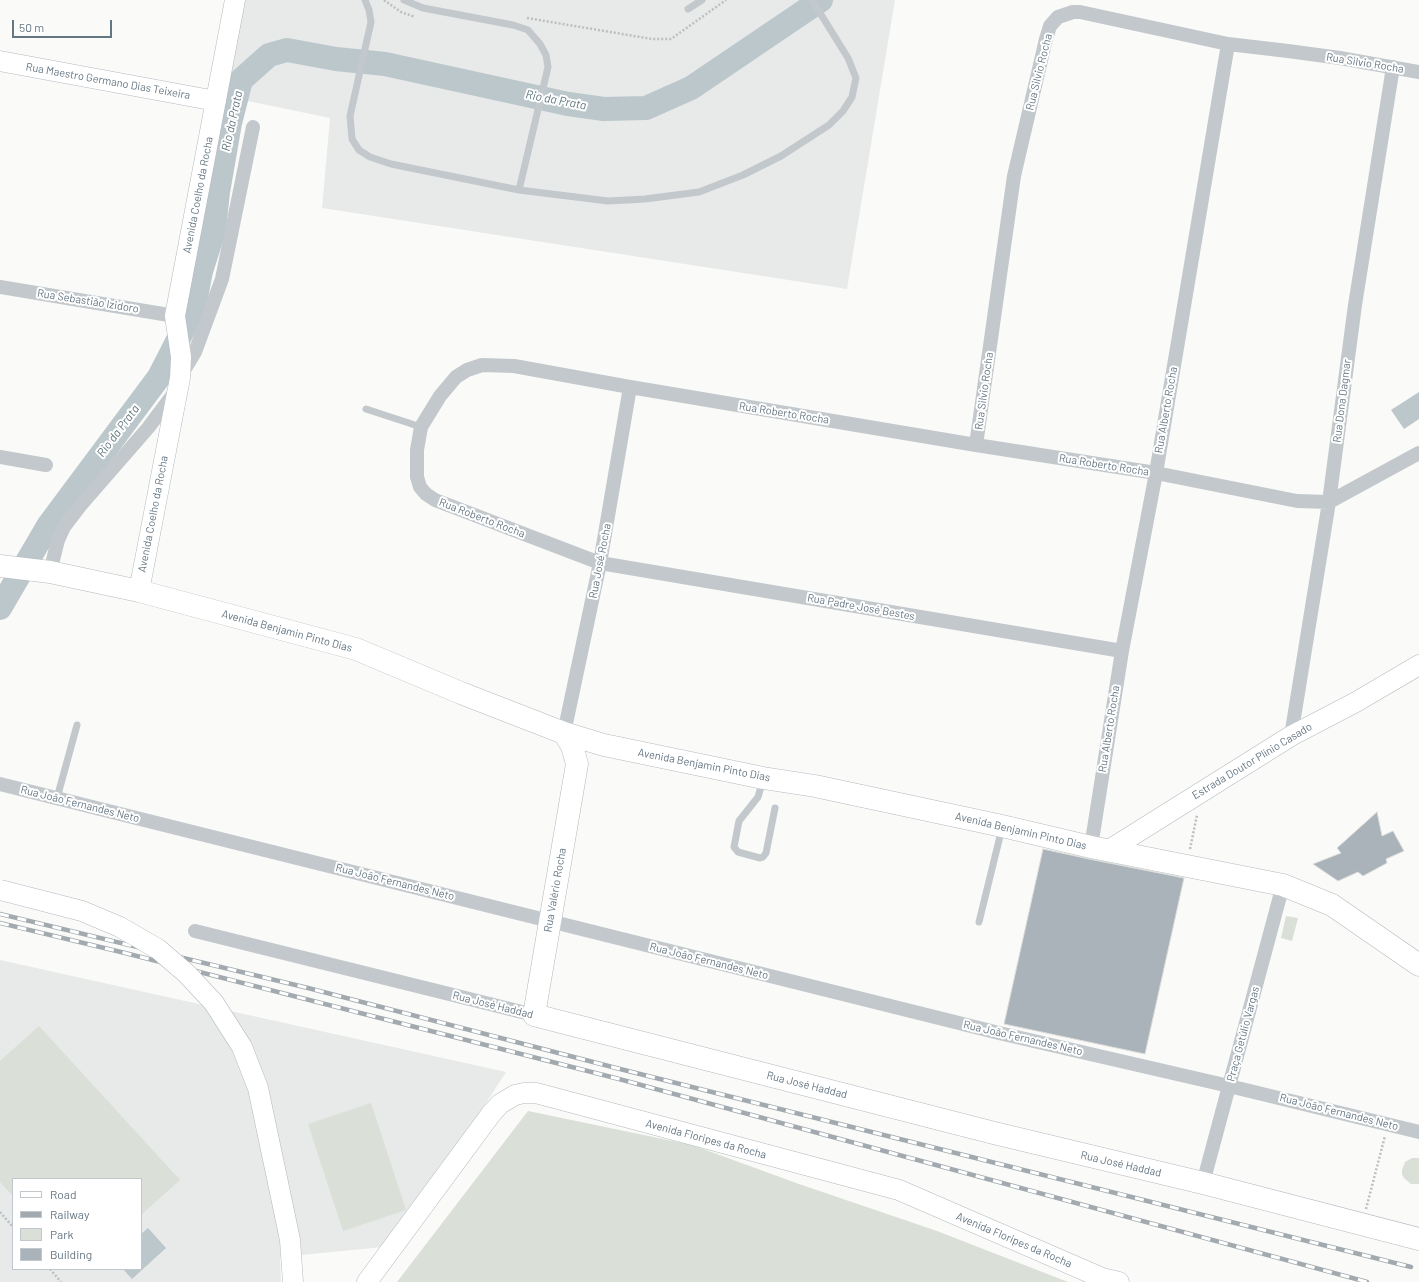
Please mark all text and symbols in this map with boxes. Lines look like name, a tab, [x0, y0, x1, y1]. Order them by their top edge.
scale bar	[14, 12, 114, 38]
text: 50 m	[19, 20, 44, 34]
street label: Rua Silvio Rocha	[1023, 32, 1055, 112]
street label: Rua Silvio Rocha	[1325, 50, 1405, 76]
street label: Rua Maestro Germano Dias Teixeira	[25, 60, 191, 102]
water label: Rio da Prata	[524, 87, 588, 113]
water label: Rio da Prata	[219, 89, 245, 153]
street label: Avenida Coelho da Rocha	[180, 135, 216, 255]
street label: Rua Sebastião Izidoro	[36, 286, 140, 316]
street label: Rua Silvio Rocha	[972, 351, 996, 431]
street label: Rua Dona Dagmar	[1330, 359, 1354, 443]
street label: Rua Alberto Rocha	[1152, 366, 1180, 454]
street label: Rua Roberto Rocha	[738, 399, 830, 427]
water label: Rio da Prata	[94, 402, 142, 460]
street label: Rua Roberto Rocha	[1058, 451, 1150, 479]
street label: Avenida Coelho da Rocha	[135, 454, 171, 574]
street label: Rua Roberto Rocha	[437, 496, 527, 540]
street label: Rua José Rocha	[586, 522, 614, 600]
street label: Rua Padre José Bestes	[806, 591, 916, 623]
street label: Avenida Benjamin Pinto Dias	[220, 607, 354, 655]
street label: Rua Alberto Rocha	[1096, 685, 1122, 773]
street label: Estrada Doutor Plínio Casado	[1190, 720, 1314, 802]
street label: Avenida Benjamin Pinto Dias	[637, 746, 771, 784]
street label: Rua João Fernandes Neto	[19, 783, 141, 825]
street label: Avenida Benjamin Pinto Dias	[954, 809, 1088, 853]
street label: Rua Valério Rocha	[541, 847, 569, 933]
street label: Rua João Fernandes Neto	[334, 861, 456, 903]
street label: Rua João Fernandes Neto	[648, 940, 770, 982]
street label: Praça Getúlio Vargas	[1224, 985, 1262, 1083]
street label: Rua José Haddad	[451, 989, 535, 1021]
street label: Rua João Fernandes Neto	[962, 1018, 1084, 1058]
street label: Rua José Haddad	[765, 1069, 849, 1101]
street label: Rua João Fernandes Neto	[1278, 1091, 1400, 1133]
street label: Avenida Floripes da Rocha	[644, 1117, 768, 1161]
street label: Rua José Haddad	[1079, 1148, 1163, 1180]
legend	[12, 1178, 142, 1270]
text: Road	[50, 1187, 77, 1201]
text: Railway	[50, 1207, 89, 1221]
street label: Avenida Floripes da Rocha	[954, 1210, 1074, 1270]
text: Park	[50, 1227, 74, 1241]
text: Building	[50, 1247, 92, 1261]

